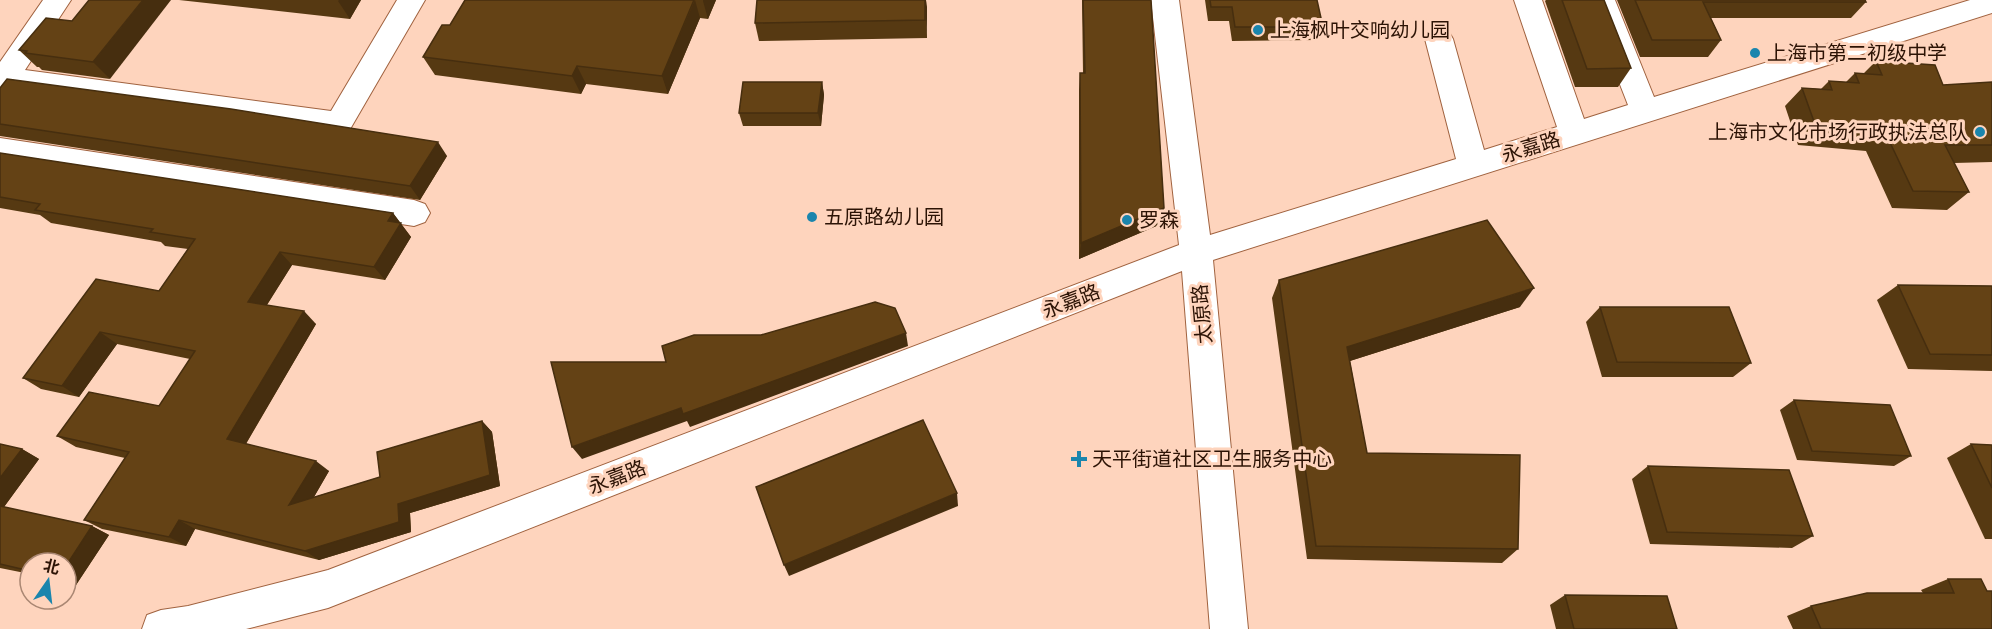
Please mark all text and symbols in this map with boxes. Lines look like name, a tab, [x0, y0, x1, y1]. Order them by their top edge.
place label: 上海枫叶交响幼儿园	[1270, 18, 1450, 42]
marker: 上海枫叶交响幼儿园	[1251, 23, 1265, 37]
place label: 上海市第二初级中学	[1767, 41, 1947, 65]
marker: 上海市第二初级中学	[1748, 46, 1762, 60]
place label: 上海市文化市场行政执法总队	[1708, 120, 1968, 144]
marker: 上海市文化市场行政执法总队	[1973, 125, 1987, 139]
street label: 永嘉路	[1499, 127, 1563, 167]
place label: 五原路幼儿园	[824, 205, 944, 229]
place label: 罗森	[1139, 208, 1179, 232]
marker: 五原路幼儿园	[805, 210, 819, 224]
marker: 罗森	[1120, 213, 1134, 227]
street label: 永嘉路	[1039, 279, 1103, 323]
street label: 太原路	[1187, 283, 1217, 345]
place label: 天平街道社区卫生服务中心	[1092, 447, 1332, 471]
marker: 天平街道社区卫生服务中心	[1070, 450, 1088, 468]
street label: 永嘉路	[585, 455, 649, 499]
north arrow	[18, 551, 78, 611]
text: 北	[41, 556, 62, 578]

